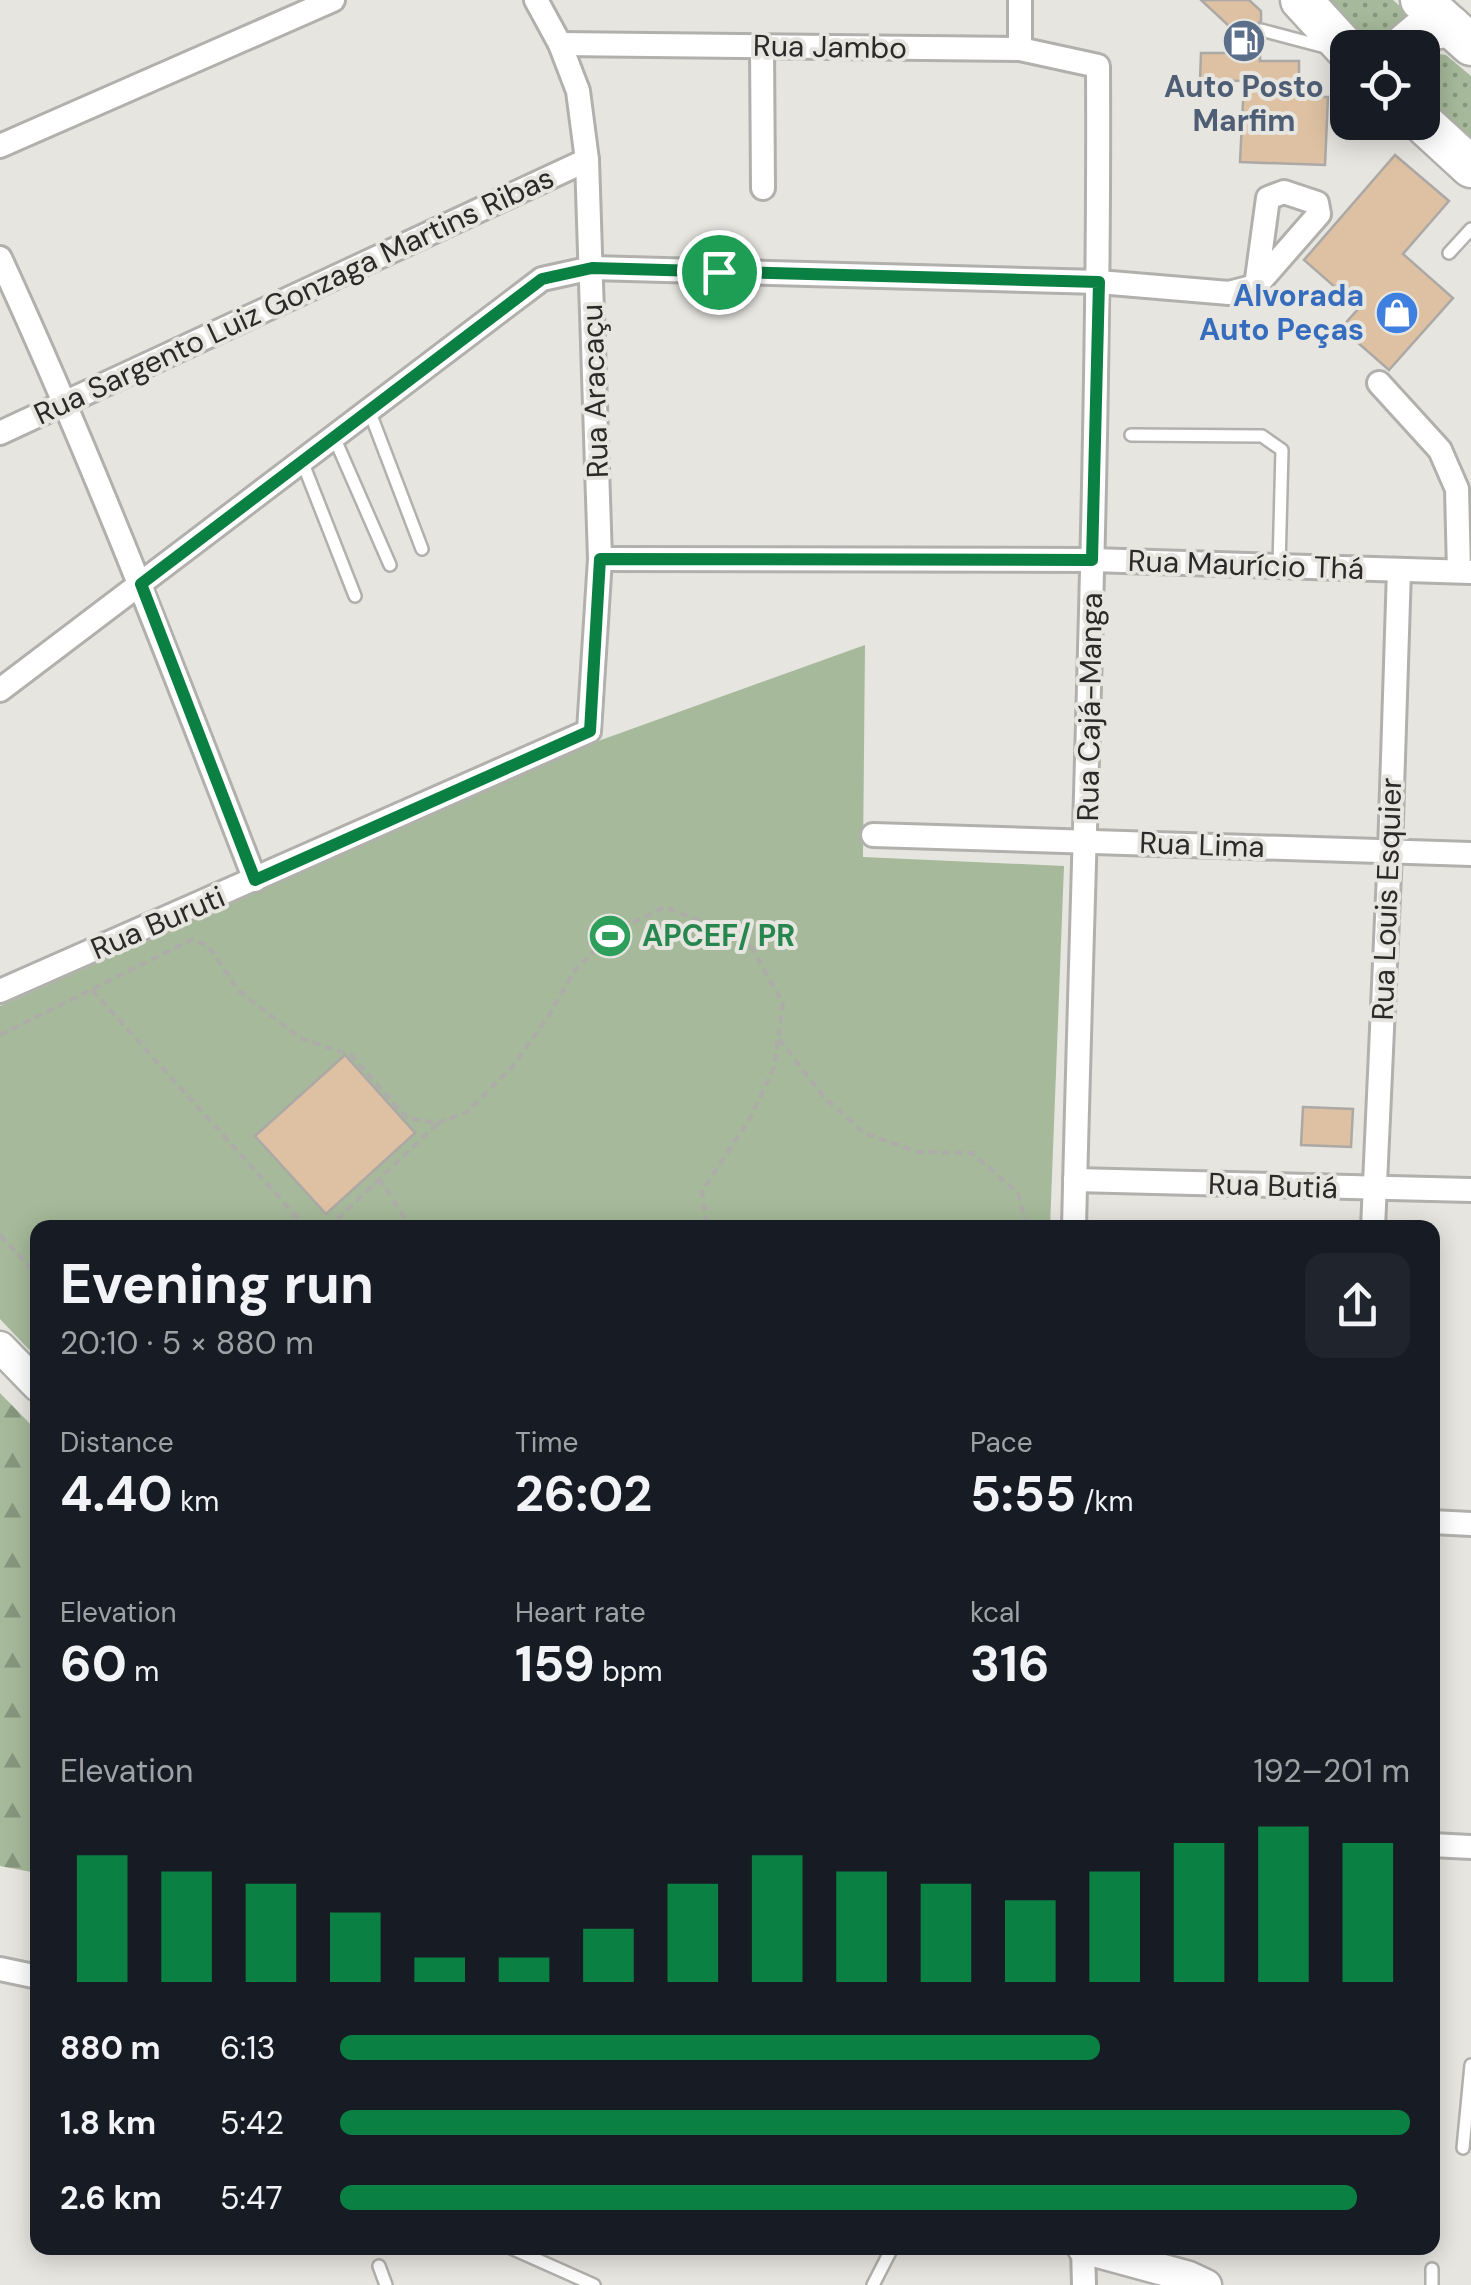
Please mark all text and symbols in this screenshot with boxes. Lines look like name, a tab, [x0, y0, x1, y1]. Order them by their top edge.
fuel station icon: Auto Posto Marfim	[1221, 18, 1267, 64]
street label: Rua Jambo	[753, 26, 907, 67]
map controls	[1330, 30, 1440, 140]
button: locate	[1330, 30, 1440, 140]
place label: Auto Posto Marfim	[1164, 67, 1324, 140]
street label: Rua Sargento Luiz Gonzaga Martins Ribas	[28, 158, 560, 433]
pin	[677, 230, 762, 315]
icon: arrive	[692, 245, 747, 300]
place label: Alvorada Auto Peças	[1199, 276, 1364, 349]
shop icon: Alvorada Auto Peças	[1374, 290, 1420, 336]
street label: Rua Aracaçu	[572, 303, 617, 479]
street label: Rua Maurício Thá	[1127, 541, 1365, 588]
street label: Rua Cajá-Manga	[1068, 592, 1111, 822]
street label: Rua Louis Esquier	[1363, 777, 1410, 1021]
street label: Rua Lima	[1139, 823, 1265, 866]
street label: Rua Buruti	[85, 877, 231, 968]
sports icon: APCEF/ PR	[587, 913, 633, 959]
place label: APCEF/ PR	[642, 916, 795, 955]
street label: Rua Butiá	[1207, 1164, 1339, 1207]
text: Evening run	[60, 1248, 374, 1320]
button: share	[1305, 1253, 1410, 1358]
text: 20:10 · 5 × 880 m	[60, 1322, 314, 1364]
text: Distance	[60, 1424, 174, 1461]
text: Time	[515, 1424, 578, 1461]
text: Pace	[970, 1424, 1033, 1461]
text: 4.40	[60, 1461, 173, 1527]
text: 26:02	[515, 1461, 652, 1527]
text: 5:55	[970, 1461, 1076, 1527]
text: km	[173, 1483, 219, 1520]
text: /km	[1076, 1483, 1133, 1520]
text: Elevation	[60, 1594, 177, 1631]
text: Heart rate	[515, 1594, 646, 1631]
text: kcal	[970, 1594, 1021, 1631]
text: 60	[60, 1631, 127, 1697]
text: 159	[515, 1631, 595, 1697]
text: 316	[970, 1631, 1050, 1697]
text: m	[127, 1653, 159, 1690]
text: bpm	[595, 1653, 662, 1690]
text: Elevation	[60, 1750, 193, 1792]
text: 192–201 m	[1254, 1750, 1410, 1792]
text: 880 m	[60, 2027, 161, 2069]
text: 6:13	[220, 2027, 275, 2069]
text: 1.8 km	[60, 2102, 156, 2144]
text: 5:42	[220, 2102, 284, 2144]
text: 2.6 km	[60, 2177, 162, 2219]
text: 5:47	[220, 2177, 283, 2219]

